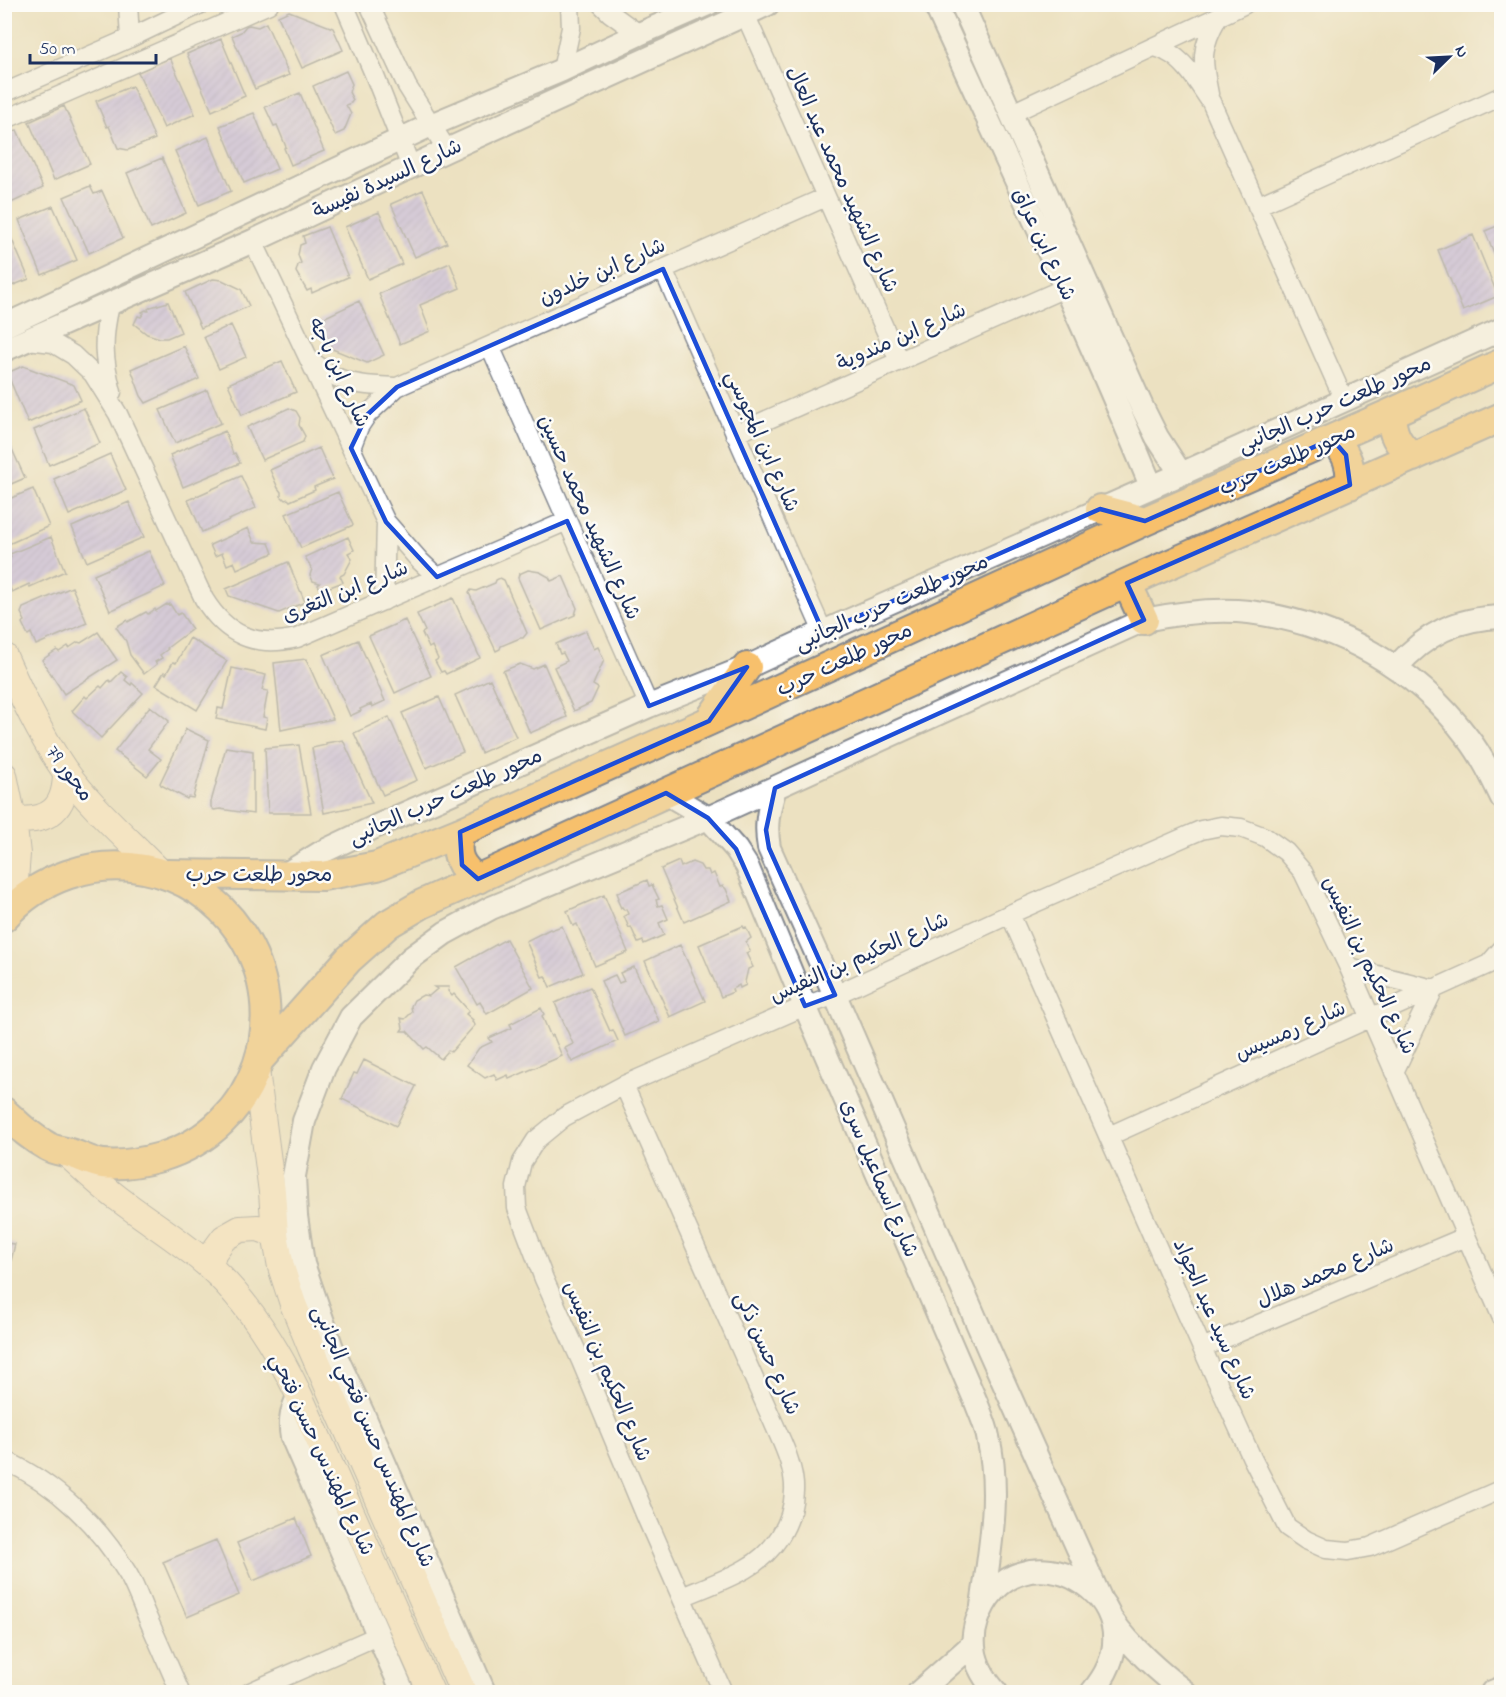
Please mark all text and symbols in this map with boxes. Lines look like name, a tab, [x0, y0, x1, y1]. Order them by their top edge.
scale bar	[30, 27, 156, 65]
north arrow	[1419, 27, 1479, 87]
text: 50 m	[39, 37, 76, 63]
text: N	[1448, 42, 1474, 62]
street label: شارع الشهيد محمد عبد العال	[778, 62, 905, 298]
street label: شارع السيدة نفيسة	[308, 132, 468, 228]
street label: شارع ابن عراق	[1004, 183, 1082, 306]
street label: شارع ابن خلدون	[535, 231, 671, 314]
street label: شارع ابن مندوية	[832, 296, 971, 380]
street label: شارع ابن باجه	[300, 313, 377, 433]
street label: محور طلعت حرب الجانبى	[1233, 350, 1437, 462]
street label: شارع ابن المجوسي	[715, 366, 806, 518]
street label: شارع الشهيد محمد حسين	[529, 410, 647, 625]
street label: محور طلعت حرب	[1215, 417, 1361, 504]
street label: محور طلعت حرب الجانبى	[790, 548, 994, 660]
street label: شارع ابن التغرى	[278, 554, 413, 632]
street label: محور طلعت حرب	[772, 616, 918, 705]
street label: محور 79	[37, 740, 100, 809]
street label: محور طلعت حرب الجانبى	[344, 742, 548, 854]
street label: محور طلعت حرب	[186, 861, 332, 891]
street label: شارع الحكيم بن النفيس	[1314, 872, 1423, 1060]
street label: شارع الحكيم بن النفيس	[765, 906, 954, 1012]
street label: شارع رمسيس	[1231, 994, 1351, 1070]
street label: شارع اسماعيل سرى	[831, 1095, 925, 1263]
street label: شارع محمد هلال	[1252, 1231, 1399, 1316]
street label: شارع سيد عبد الجواد	[1164, 1234, 1262, 1405]
street label: شارع الحكيم بن النفيس	[555, 1277, 658, 1467]
street label: شارع حسن ذكى	[726, 1287, 807, 1420]
street label: شارع المهندس حسن فتحي الجانبى	[307, 1301, 441, 1571]
street label: شارع المهندس حسن فتحي	[265, 1349, 381, 1559]

